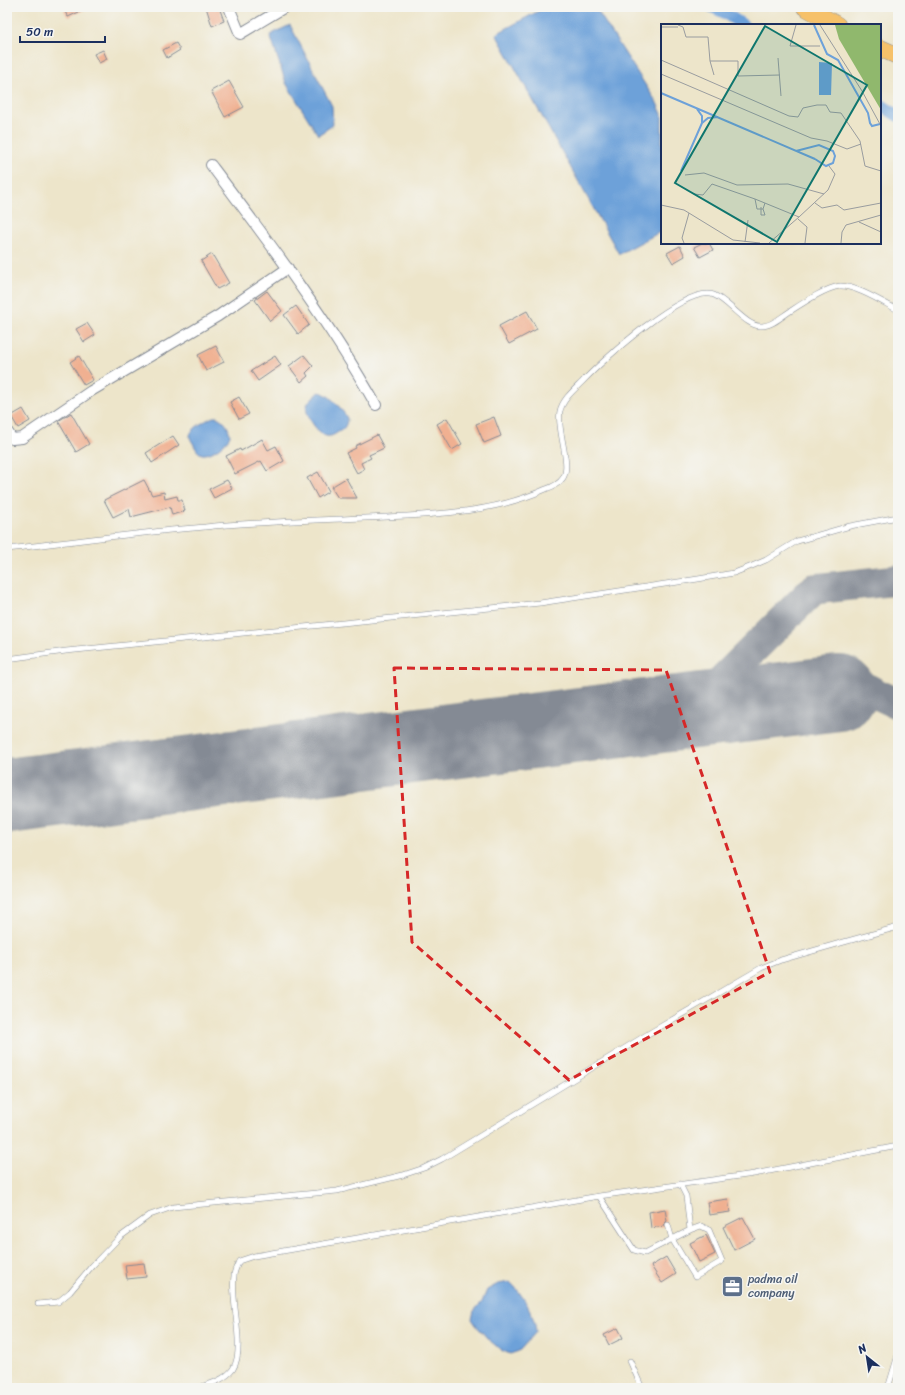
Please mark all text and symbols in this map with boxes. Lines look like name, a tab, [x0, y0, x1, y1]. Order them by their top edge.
scale bar	[20, 18, 105, 44]
text: 50 m	[26, 21, 53, 43]
inset map	[661, 24, 881, 244]
place label: padma oil company	[747, 1268, 798, 1304]
office icon: padma oil company	[720, 1273, 746, 1299]
north arrow	[847, 1337, 887, 1377]
text: N	[853, 1338, 871, 1359]

